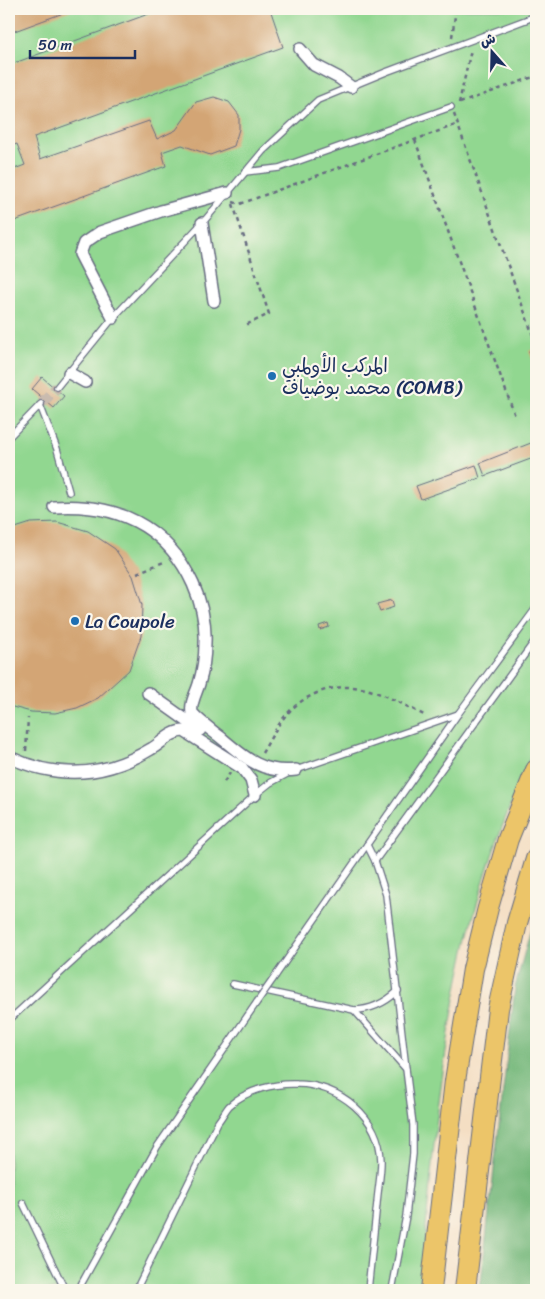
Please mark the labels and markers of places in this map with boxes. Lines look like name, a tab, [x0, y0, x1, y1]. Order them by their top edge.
place label: المركب الأولمبي محمد بوضياف (COMB)	[282, 349, 463, 404]
marker: المركب الأولمبي محمد بوضياف (COMB)	[266, 370, 278, 382]
place label: La Coupole	[85, 605, 175, 638]
marker: La Coupole	[69, 615, 81, 627]

